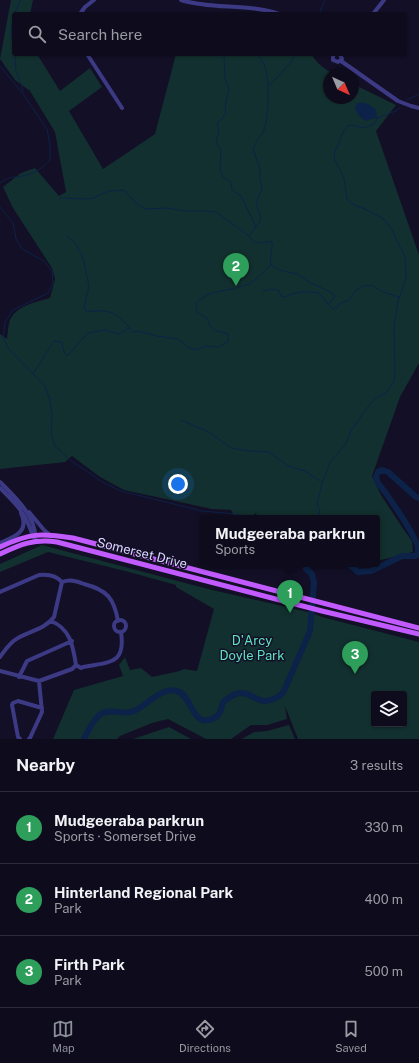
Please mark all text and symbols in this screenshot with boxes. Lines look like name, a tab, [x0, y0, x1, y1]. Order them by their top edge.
search box	[12, 12, 407, 56]
icon: search	[26, 23, 48, 45]
text: Search here	[58, 26, 142, 43]
north arrow	[323, 68, 359, 104]
pin: 2	[223, 253, 249, 286]
your location	[168, 474, 188, 494]
popup	[200, 515, 380, 567]
text: Mudgeeraba parkrun	[215, 525, 365, 542]
street label: Somerset Drive	[95, 535, 189, 571]
text: Sports	[215, 542, 255, 557]
pin: 1	[277, 580, 303, 613]
park label: D'Arcy Doyle Park	[219, 633, 285, 663]
pin: 3	[342, 641, 368, 674]
map controls	[371, 691, 407, 727]
button: layers	[371, 691, 407, 727]
text: Nearby	[16, 755, 75, 775]
text: 3 results	[350, 758, 403, 773]
text: Mudgeeraba parkrun	[54, 812, 204, 829]
text: 1	[26, 820, 32, 835]
text: 330 m	[364, 820, 403, 835]
text: Sports · Somerset Drive	[54, 829, 196, 844]
text: Hinterland Regional Park	[54, 884, 233, 901]
text: 2	[25, 892, 33, 907]
text: 400 m	[365, 892, 403, 907]
text: Park	[54, 901, 82, 916]
text: Firth Park	[54, 956, 125, 973]
text: 3	[25, 964, 33, 979]
text: 500 m	[364, 964, 403, 979]
text: Park	[54, 973, 82, 988]
tab: Map	[52, 1018, 75, 1054]
tab: Directions	[179, 1018, 231, 1054]
tab: Saved	[335, 1018, 367, 1054]

